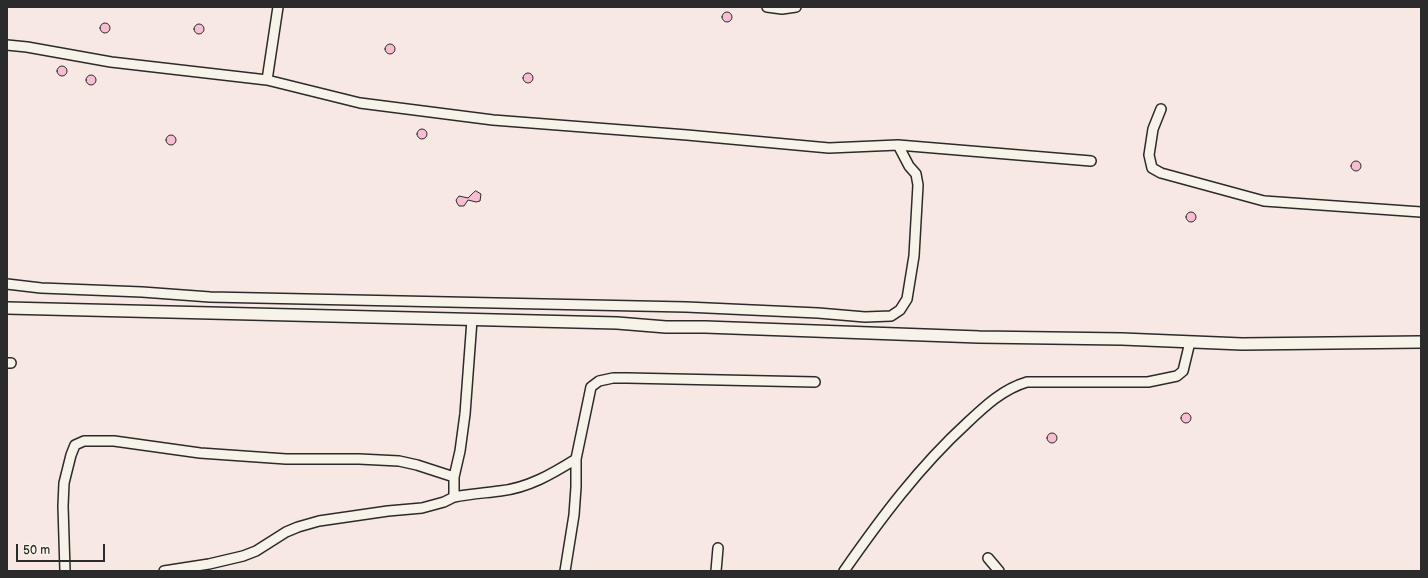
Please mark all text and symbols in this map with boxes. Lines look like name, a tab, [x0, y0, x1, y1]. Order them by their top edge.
scale bar	[18, 536, 107, 562]
text: 50 m	[23, 543, 50, 558]

